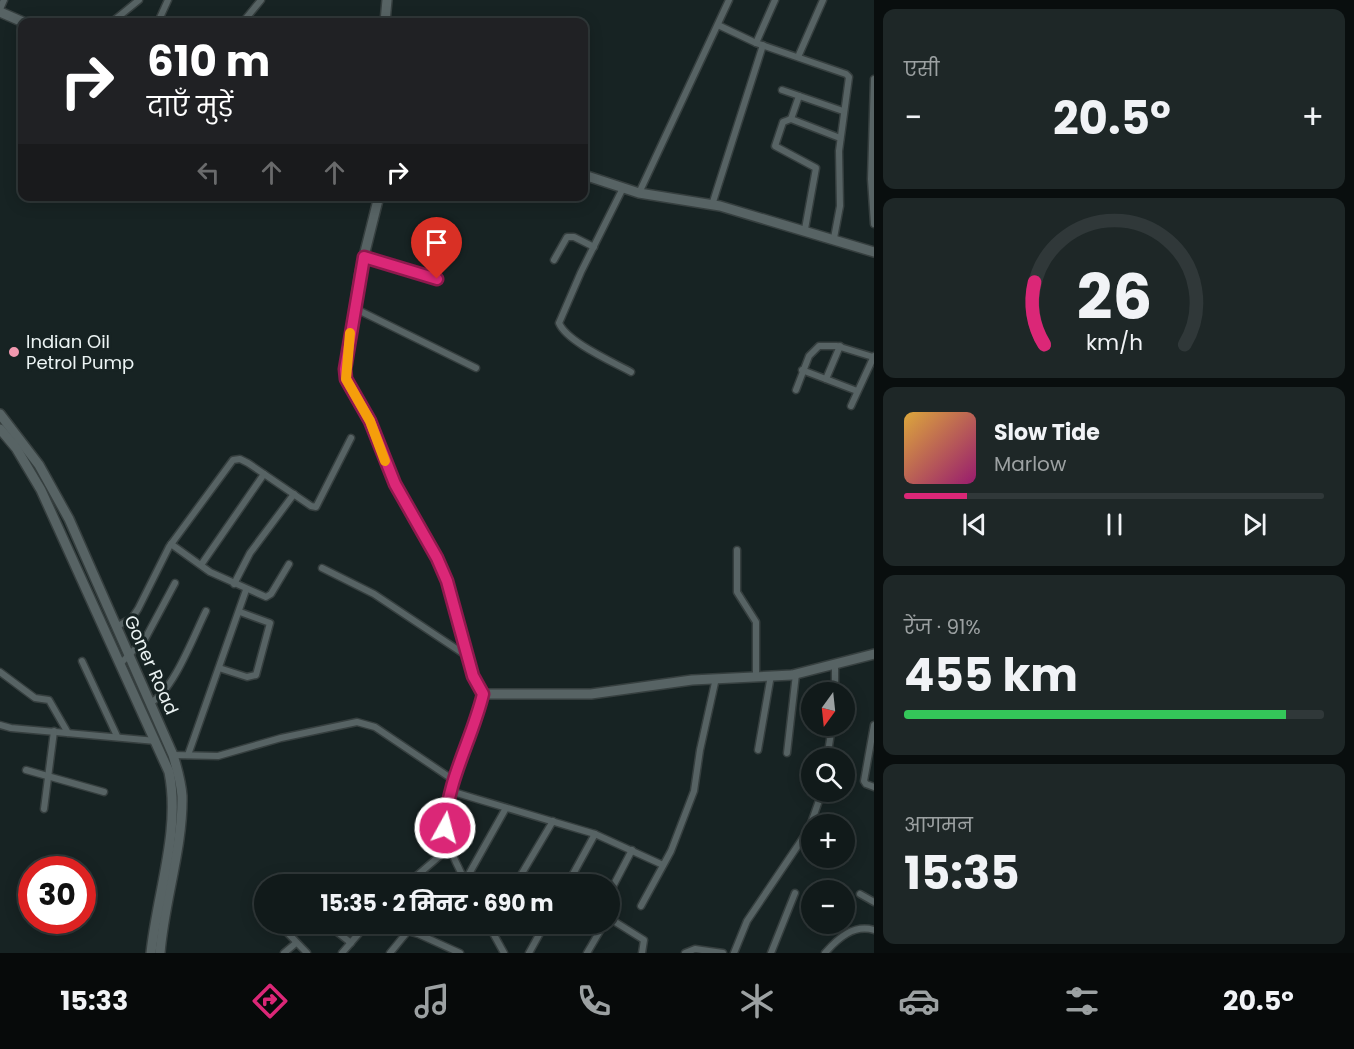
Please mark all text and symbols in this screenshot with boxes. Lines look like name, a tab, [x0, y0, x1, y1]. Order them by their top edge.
text: 610 m	[147, 32, 270, 91]
icon: right	[48, 42, 126, 120]
text: एसी	[904, 55, 939, 83]
text: 20.5°	[1053, 87, 1171, 150]
text: दाएँ मुड़ें	[147, 88, 233, 125]
text: −	[904, 94, 922, 141]
text: +	[1301, 94, 1324, 141]
icon: left	[192, 156, 225, 189]
icon: ahead	[255, 156, 288, 189]
icon: ahead	[318, 156, 351, 189]
icon: right	[381, 156, 414, 189]
pin	[411, 217, 462, 279]
icon: arrive	[420, 226, 453, 259]
text: 26	[1076, 253, 1152, 341]
text: km/h	[1085, 327, 1143, 358]
place label: Indian Oil Petrol Pump	[26, 329, 134, 375]
marker: Indian Oil Petrol Pump	[7, 345, 21, 359]
text: Slow Tide	[994, 417, 1100, 448]
text: Marlow	[994, 450, 1066, 478]
icon: previous	[958, 508, 991, 541]
icon: pause	[1098, 508, 1131, 541]
icon: next	[1238, 508, 1271, 541]
street label: Goner Road	[118, 611, 185, 719]
text: रेंज · 91%	[904, 613, 981, 641]
text: 455 km	[904, 644, 1078, 707]
north arrow	[801, 682, 855, 736]
map controls	[801, 682, 855, 934]
button: search	[801, 748, 855, 802]
position arrow	[413, 796, 477, 860]
text: आगमन	[904, 811, 973, 839]
button: +	[801, 814, 855, 868]
text: 15:35	[904, 842, 1019, 905]
speed limit sign: 30	[18, 856, 96, 934]
button: −	[801, 880, 855, 934]
text: 15:35 · 2 मिनट · 690 m	[320, 888, 554, 919]
icon: directions	[249, 980, 291, 1022]
icon: music	[411, 980, 453, 1022]
icon: phone	[573, 980, 615, 1022]
icon: climate	[736, 980, 778, 1022]
icon: car	[898, 980, 940, 1022]
icon: filters	[1061, 980, 1103, 1022]
text: 15:33	[60, 982, 128, 1019]
text: 20.5°	[1223, 982, 1294, 1019]

